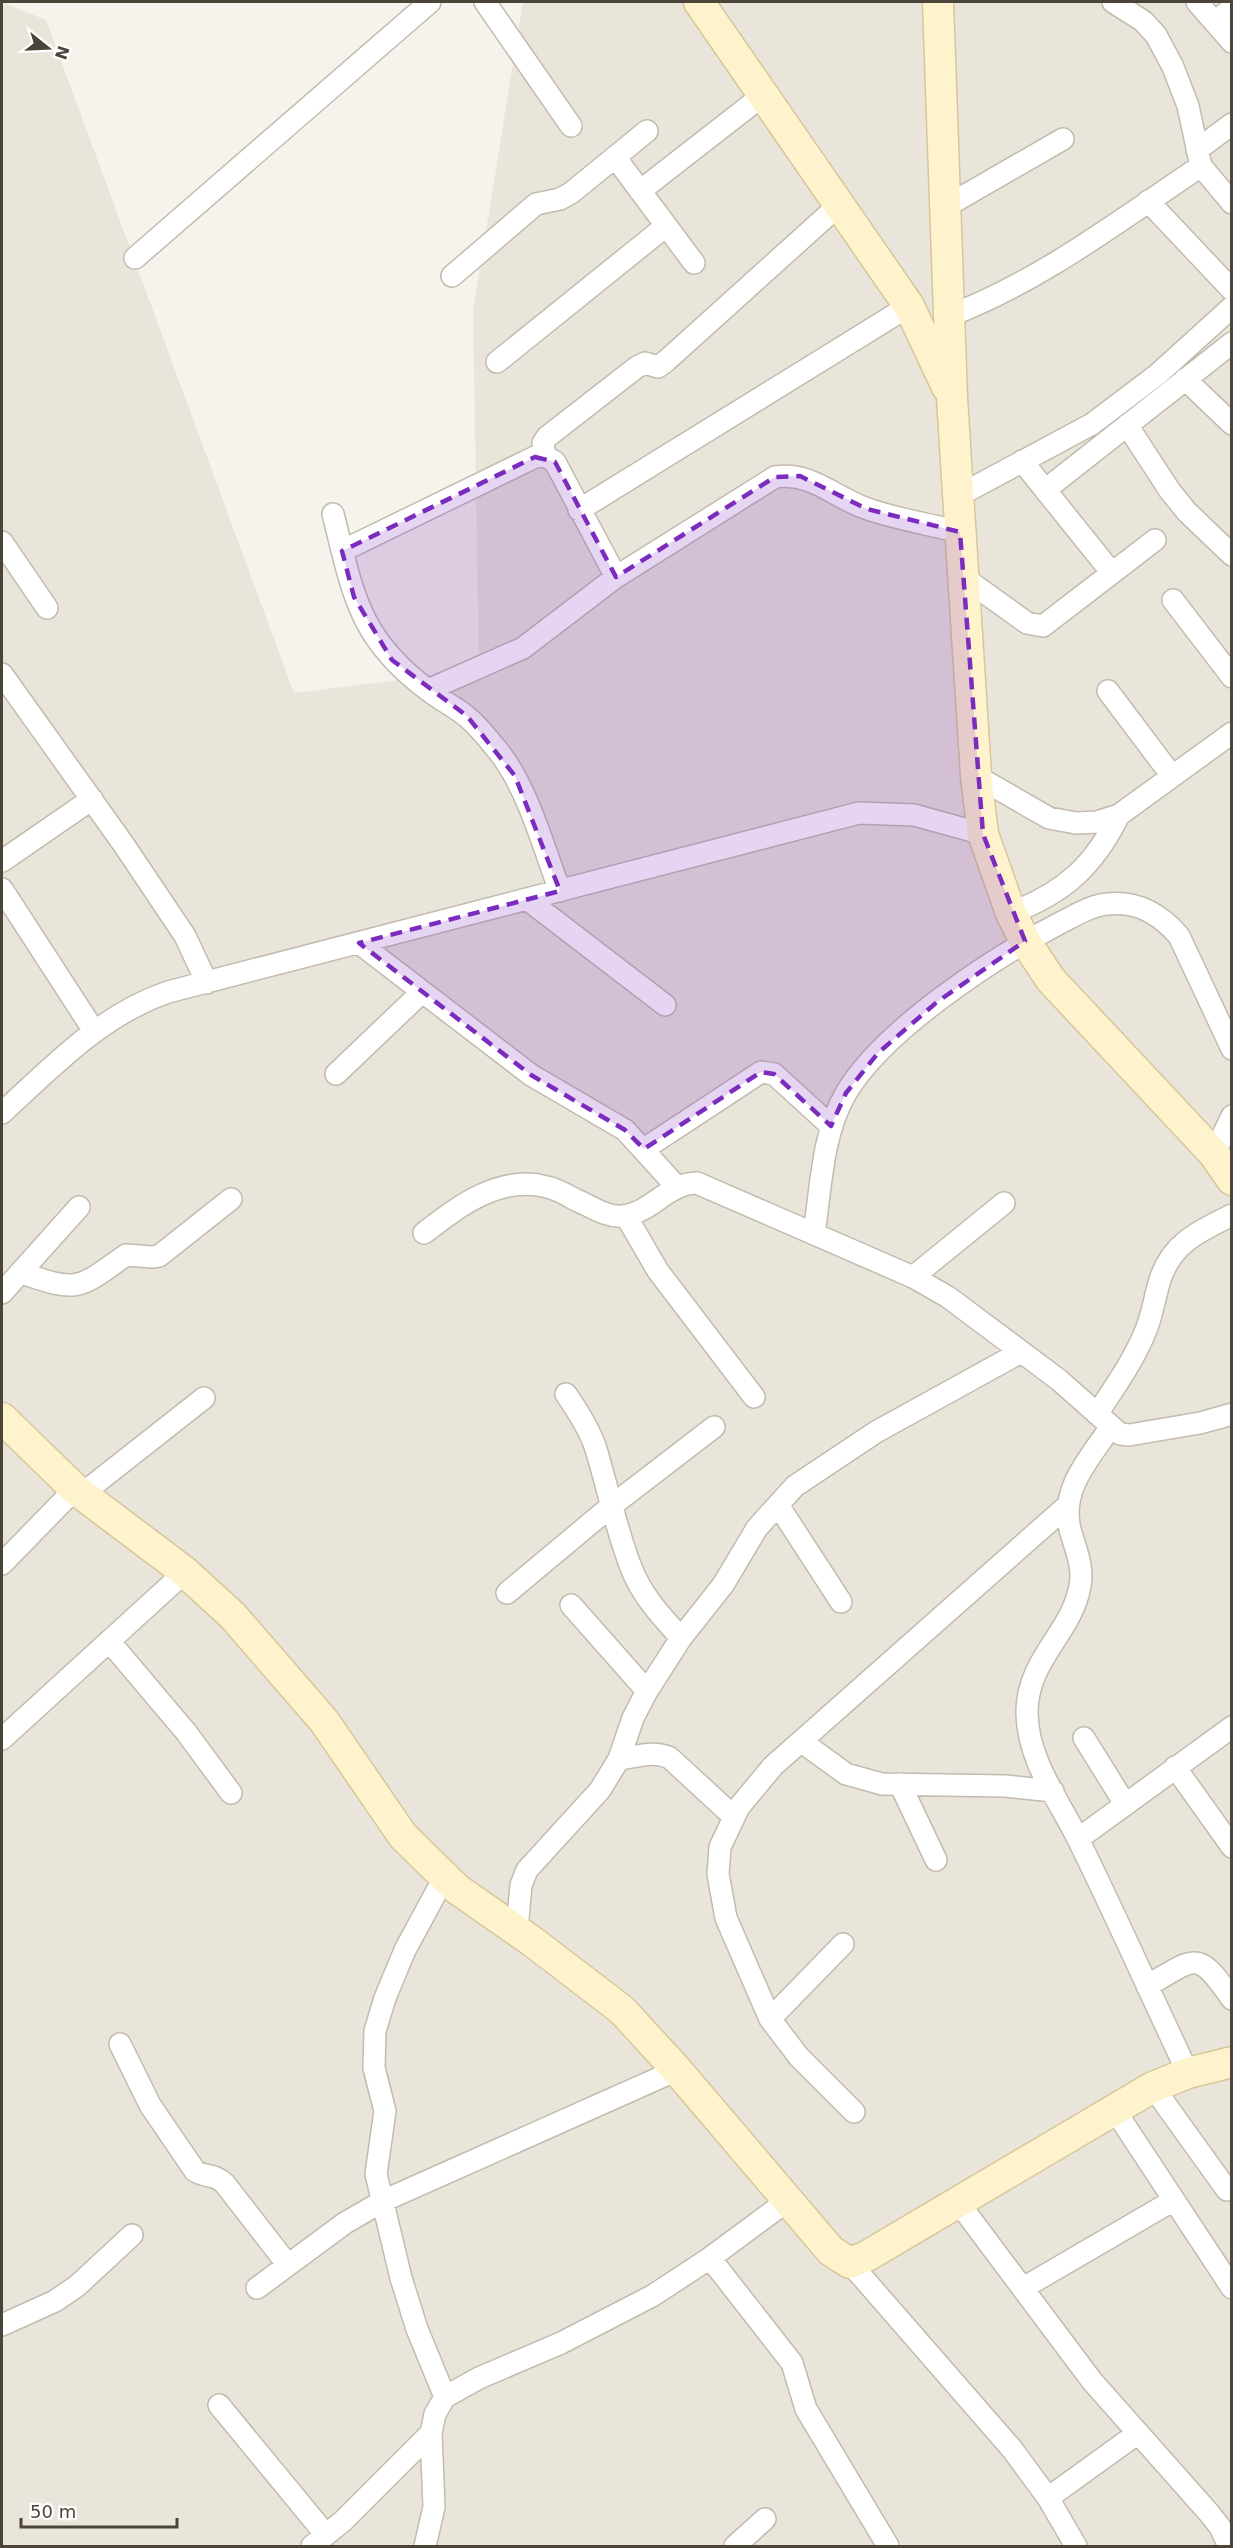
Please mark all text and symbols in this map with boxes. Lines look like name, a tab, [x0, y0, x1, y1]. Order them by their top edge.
north arrow	[18, 18, 78, 78]
text: N	[51, 43, 73, 62]
scale bar	[21, 2491, 177, 2529]
text: 50 m	[30, 2501, 76, 2522]

